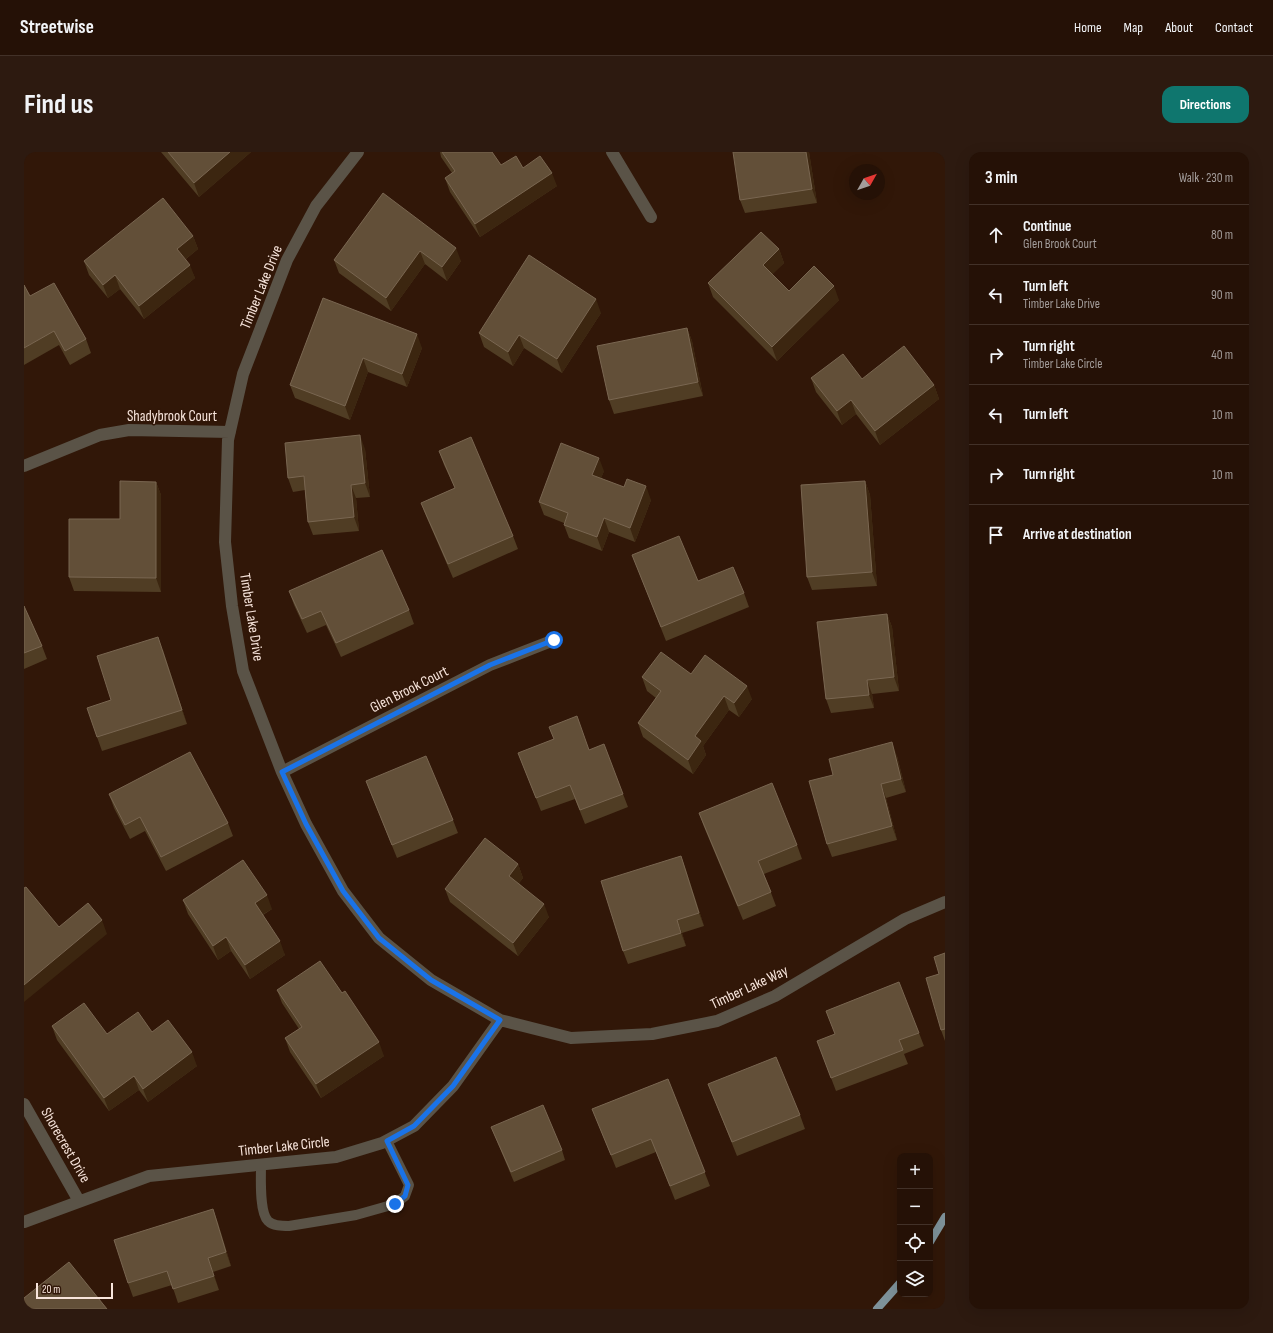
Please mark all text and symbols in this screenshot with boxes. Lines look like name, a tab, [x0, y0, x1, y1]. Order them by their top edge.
text: Streetwise	[20, 16, 94, 39]
text: Home	[1074, 19, 1102, 36]
text: Map	[1124, 19, 1143, 36]
text: About	[1165, 19, 1193, 36]
text: Contact	[1215, 19, 1253, 36]
button: Directions	[1162, 86, 1249, 123]
text: Find us	[24, 88, 93, 121]
north arrow	[849, 164, 885, 200]
text: 3 min	[985, 168, 1018, 188]
text: Walk · 230 m	[1179, 170, 1233, 186]
text: Continue	[1023, 217, 1072, 236]
icon: ahead	[985, 224, 1007, 246]
text: 80 m	[1211, 227, 1233, 243]
text: Glen Brook Court	[1023, 236, 1097, 252]
street label: Timber Lake Drive	[236, 242, 287, 332]
text: Turn left	[1023, 277, 1068, 296]
icon: left	[985, 284, 1007, 306]
text: 90 m	[1211, 287, 1233, 303]
text: Timber Lake Drive	[1023, 296, 1100, 312]
text: Turn right	[1023, 337, 1075, 356]
icon: right	[985, 344, 1007, 366]
text: 40 m	[1211, 347, 1233, 363]
text: Timber Lake Circle	[1023, 356, 1102, 372]
icon: left	[985, 404, 1007, 426]
text: Turn left	[1023, 405, 1068, 424]
street label: Shadybrook Court	[127, 407, 218, 426]
text: 10 m	[1212, 407, 1233, 423]
icon: right	[985, 464, 1007, 486]
text: Turn right	[1023, 465, 1075, 484]
text: 10 m	[1212, 467, 1233, 483]
icon: arrive	[985, 524, 1007, 546]
text: Arrive at destination	[1023, 525, 1132, 544]
street label: Timber Lake Drive	[235, 572, 268, 662]
route start	[545, 631, 563, 649]
street label: Glen Brook Court	[367, 661, 452, 717]
street label: Timber Lake Way	[707, 961, 791, 1014]
street label: Shorecrest Drive	[36, 1104, 95, 1186]
street label: Timber Lake Circle	[237, 1132, 331, 1161]
map controls	[897, 1153, 933, 1297]
button: +	[897, 1153, 933, 1189]
button: −	[897, 1189, 933, 1225]
route end	[386, 1195, 404, 1213]
button: locate	[897, 1225, 933, 1261]
button: layers	[897, 1261, 933, 1297]
scale bar	[36, 1281, 113, 1300]
text: 20 m	[42, 1283, 60, 1296]

